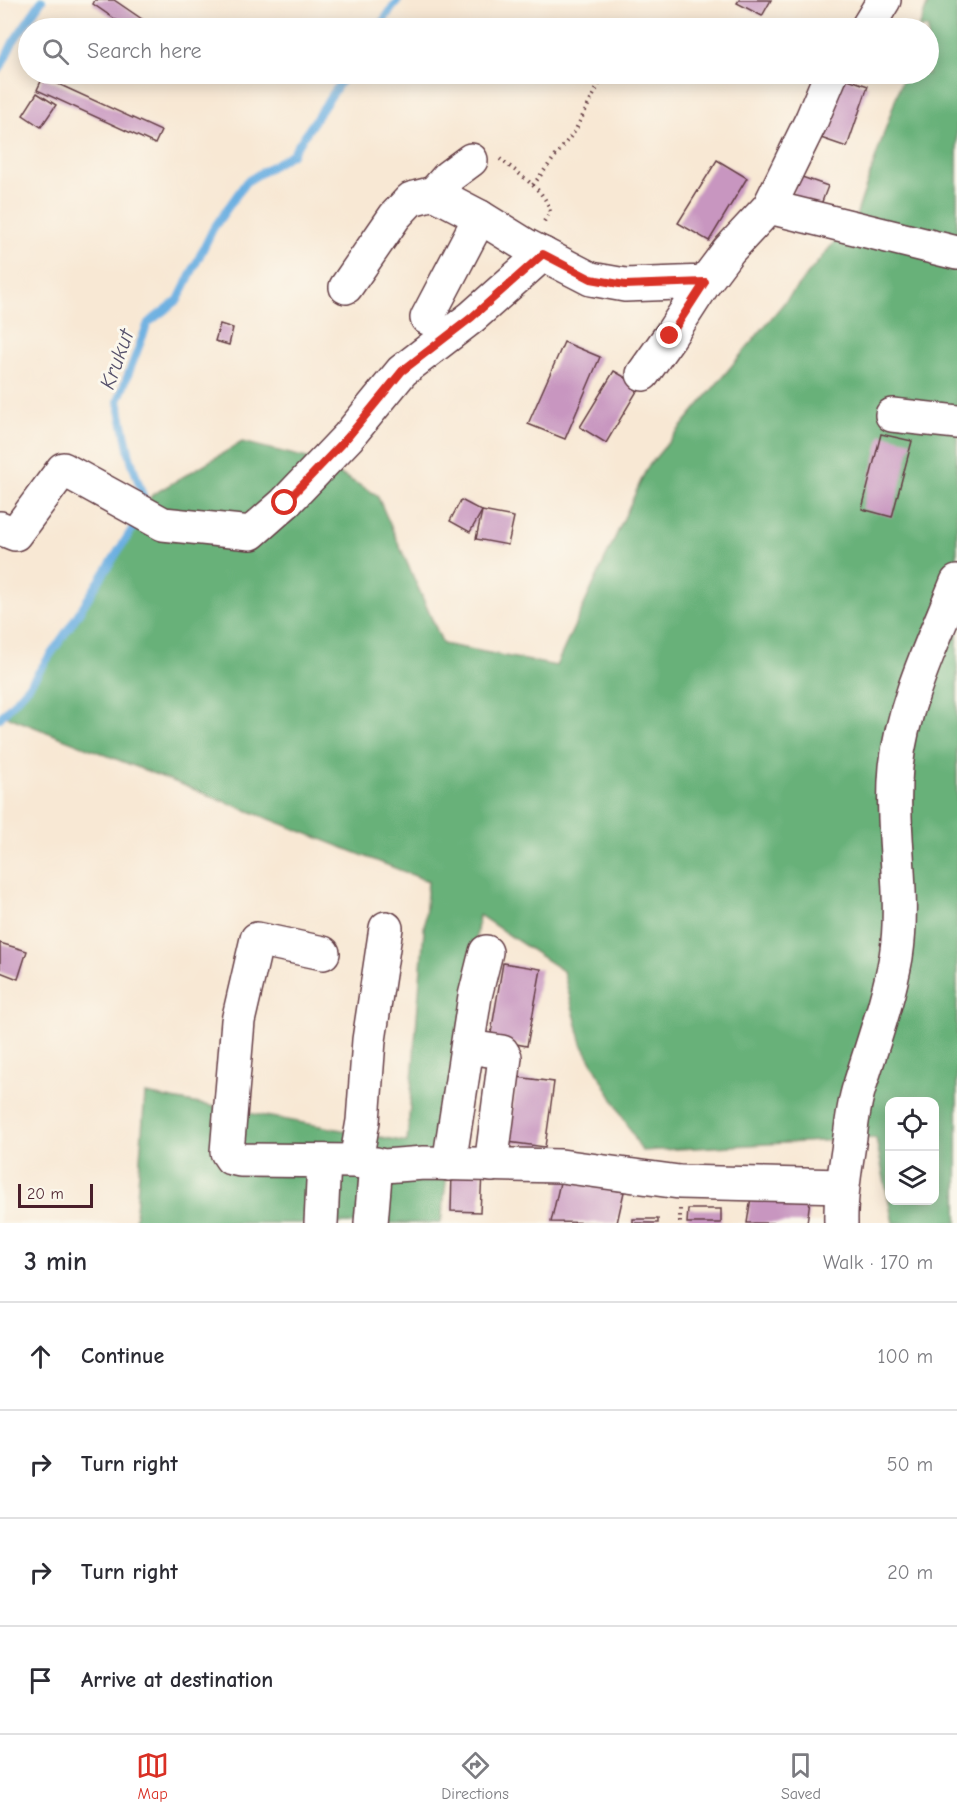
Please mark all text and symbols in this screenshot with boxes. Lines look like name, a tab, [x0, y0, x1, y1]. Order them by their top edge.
search box	[18, 18, 939, 84]
icon: search	[39, 35, 72, 68]
text: Search here	[87, 38, 202, 64]
route end	[656, 322, 682, 348]
water label: Krukut	[94, 324, 140, 393]
route start	[271, 489, 297, 515]
map controls	[885, 1097, 939, 1205]
button: locate	[885, 1097, 939, 1151]
button: layers	[885, 1151, 939, 1205]
scale bar	[18, 1181, 93, 1208]
text: 20 m	[27, 1185, 64, 1203]
text: 3 min	[24, 1247, 87, 1277]
text: Walk · 170 m	[823, 1251, 933, 1274]
icon: ahead	[24, 1340, 57, 1373]
text: Continue	[81, 1343, 164, 1369]
text: 100 m	[878, 1345, 933, 1368]
icon: right	[24, 1448, 57, 1481]
text: Turn right	[81, 1451, 178, 1477]
text: 50 m	[887, 1453, 933, 1476]
icon: right	[24, 1556, 57, 1589]
text: Turn right	[81, 1559, 178, 1585]
text: 20 m	[887, 1561, 933, 1584]
icon: arrive	[24, 1664, 57, 1697]
text: Arrive at destination	[81, 1667, 273, 1693]
tab: Map	[136, 1749, 169, 1803]
tab: Directions	[441, 1749, 509, 1803]
tab: Saved	[781, 1749, 821, 1803]

